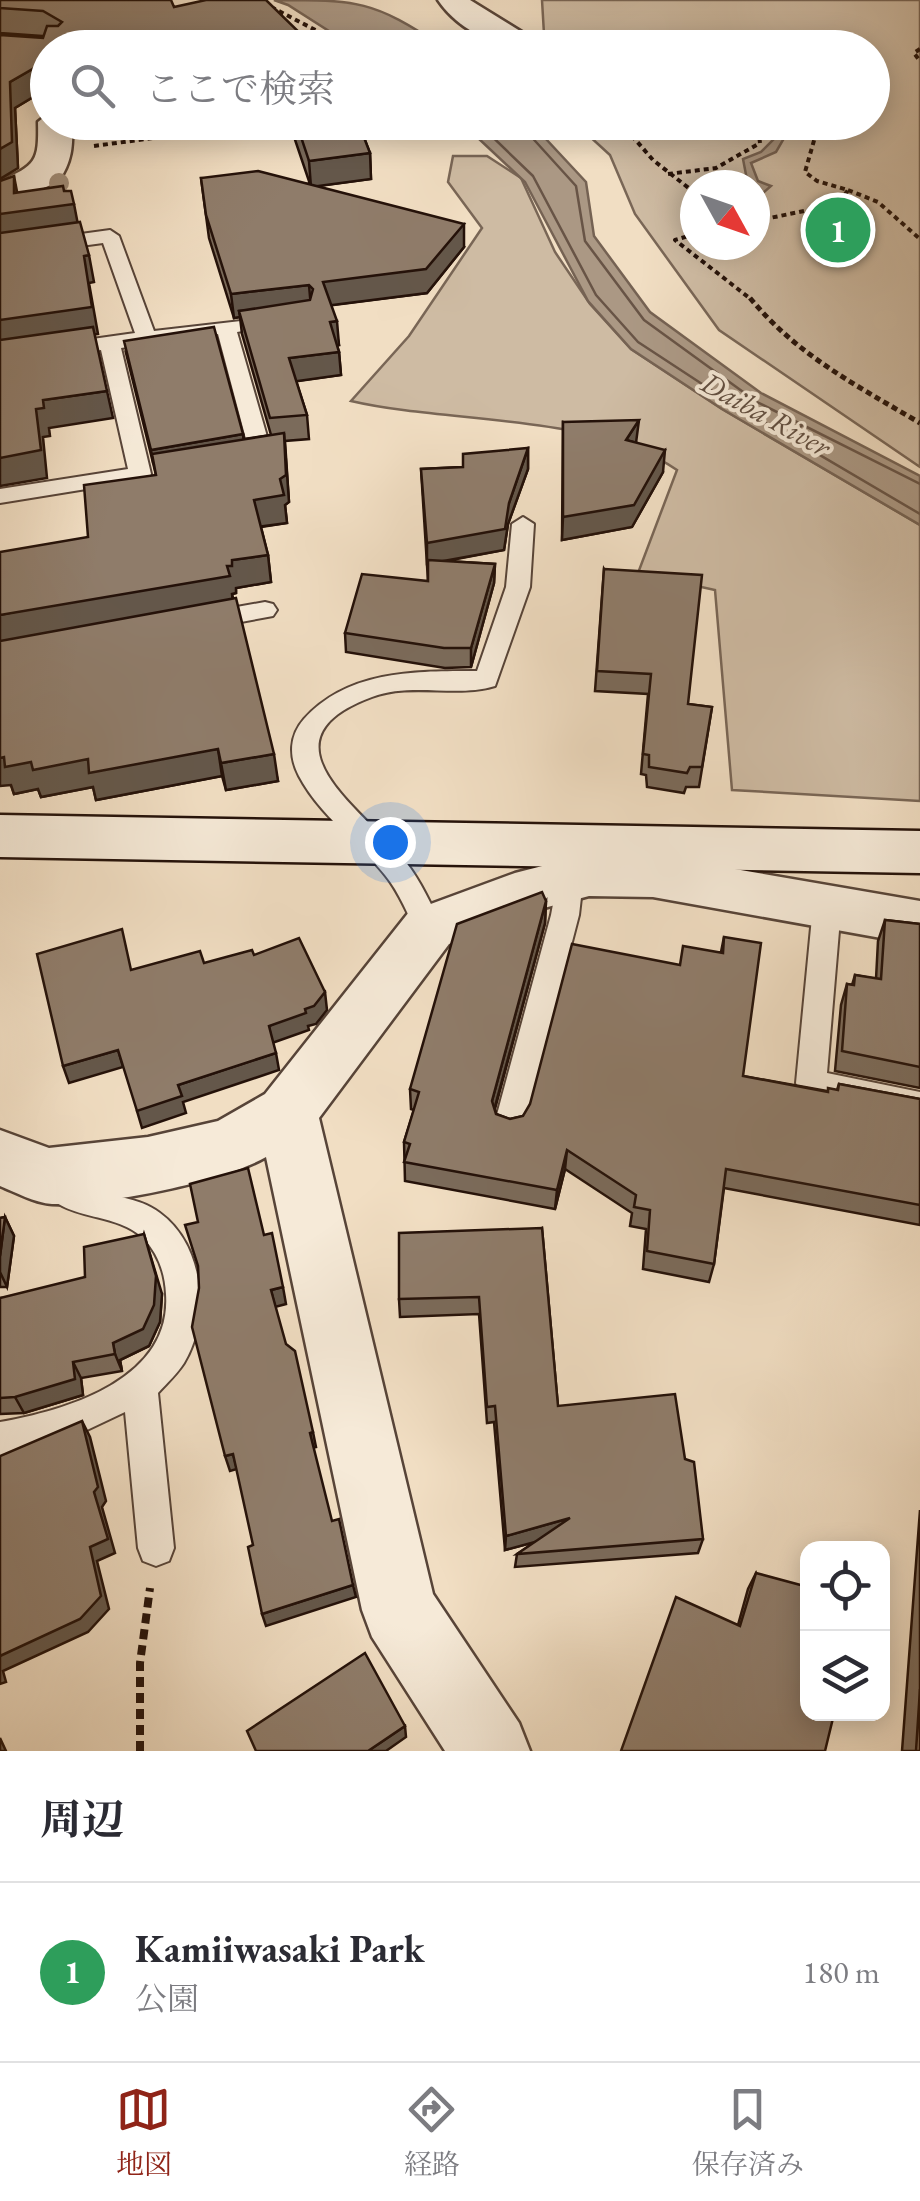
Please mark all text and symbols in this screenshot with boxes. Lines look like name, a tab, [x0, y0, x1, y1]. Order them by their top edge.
search box	[30, 30, 890, 140]
icon: search	[65, 58, 120, 113]
text: ここで検索	[145, 64, 335, 113]
north arrow	[680, 170, 770, 260]
pin: 1	[806, 192, 870, 268]
water label: Daiba River	[693, 362, 839, 466]
your location	[365, 817, 416, 868]
map controls	[800, 1541, 890, 1721]
button: locate	[800, 1541, 890, 1631]
button: layers	[800, 1631, 890, 1721]
text: 周辺	[40, 1792, 124, 1847]
text: Kamiiwasaki Park	[135, 1924, 425, 1973]
text: 1	[64, 1951, 81, 1993]
text: 180 m	[803, 1951, 880, 1993]
text: 公園	[135, 1978, 199, 2020]
tab: 地図	[116, 2082, 172, 2182]
tab: 経路	[404, 2082, 460, 2182]
tab: 保存済み	[692, 2082, 804, 2182]

